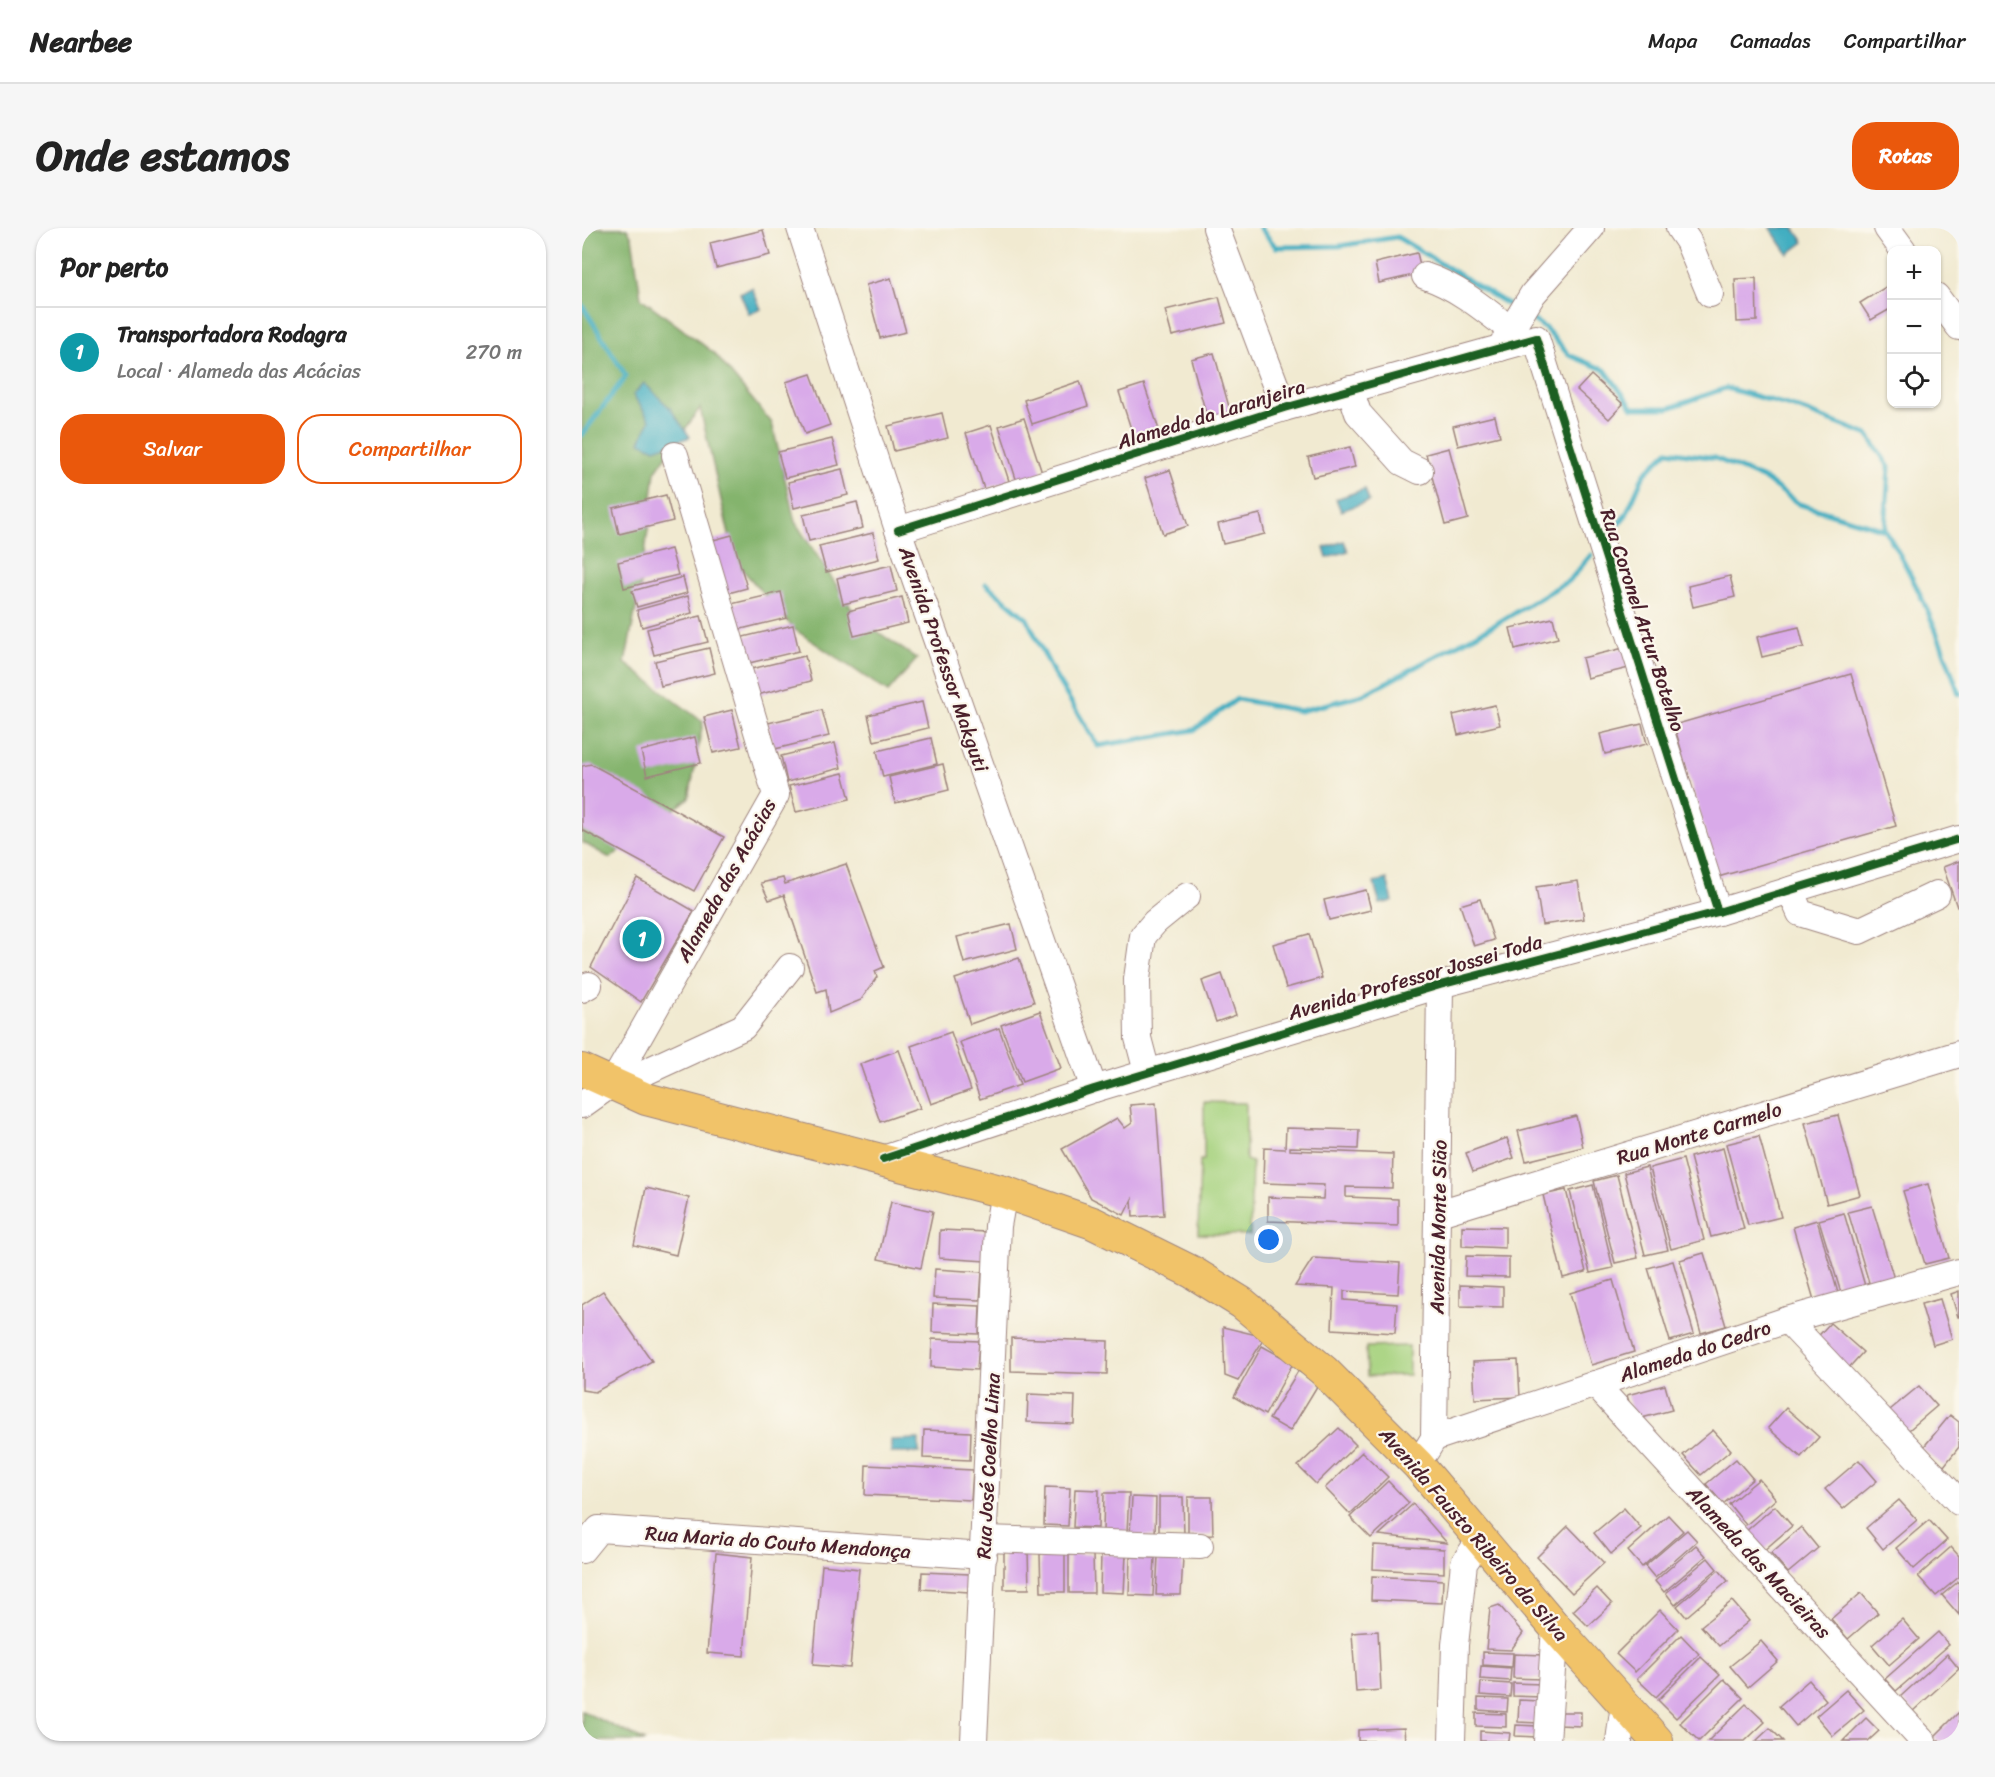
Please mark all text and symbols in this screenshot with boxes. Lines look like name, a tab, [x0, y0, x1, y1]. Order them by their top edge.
text: Nearbee	[30, 17, 132, 66]
text: Mapa	[1648, 22, 1697, 60]
text: Camadas	[1730, 22, 1811, 60]
text: Compartilhar	[1844, 22, 1965, 60]
text: Onde estamos	[36, 119, 290, 193]
button: Rotas	[1852, 122, 1959, 190]
text: Por perto	[60, 244, 168, 290]
map controls	[1887, 246, 1941, 408]
button: +	[1887, 246, 1941, 300]
button: −	[1887, 300, 1941, 354]
text: Transportadora Rodagra	[117, 315, 347, 354]
text: 1	[75, 335, 84, 370]
text: 270 m	[466, 335, 522, 370]
text: Local · Alameda das Acácias	[117, 354, 361, 389]
button: locate	[1887, 354, 1941, 408]
street label: Alameda da Laranjeira	[1112, 369, 1309, 460]
button: Salvar	[60, 414, 285, 484]
button: Compartilhar	[297, 414, 522, 484]
street label: Rua Coronel Artur Botelho	[1590, 504, 1695, 736]
street label: Avenida Professor Makguti	[888, 540, 999, 777]
street label: Alameda das Acácias	[666, 791, 787, 970]
pin: 1	[622, 916, 662, 962]
street label: Avenida Professor Jossei Toda	[1283, 924, 1547, 1031]
street label: Rua Monte Carmelo	[1612, 1092, 1786, 1175]
street label: Avenida Monte Sião	[1419, 1139, 1458, 1316]
your location	[1254, 1225, 1283, 1254]
street label: Alameda do Cedro	[1614, 1310, 1776, 1393]
street label: Rua José Coelho Lima	[966, 1371, 1011, 1560]
street label: Avenida Fausto Ribeiro da Silva	[1369, 1418, 1577, 1650]
street label: Alameda das Macieiras	[1677, 1476, 1840, 1648]
street label: Rua Maria do Couto Mendonça	[644, 1516, 912, 1569]

